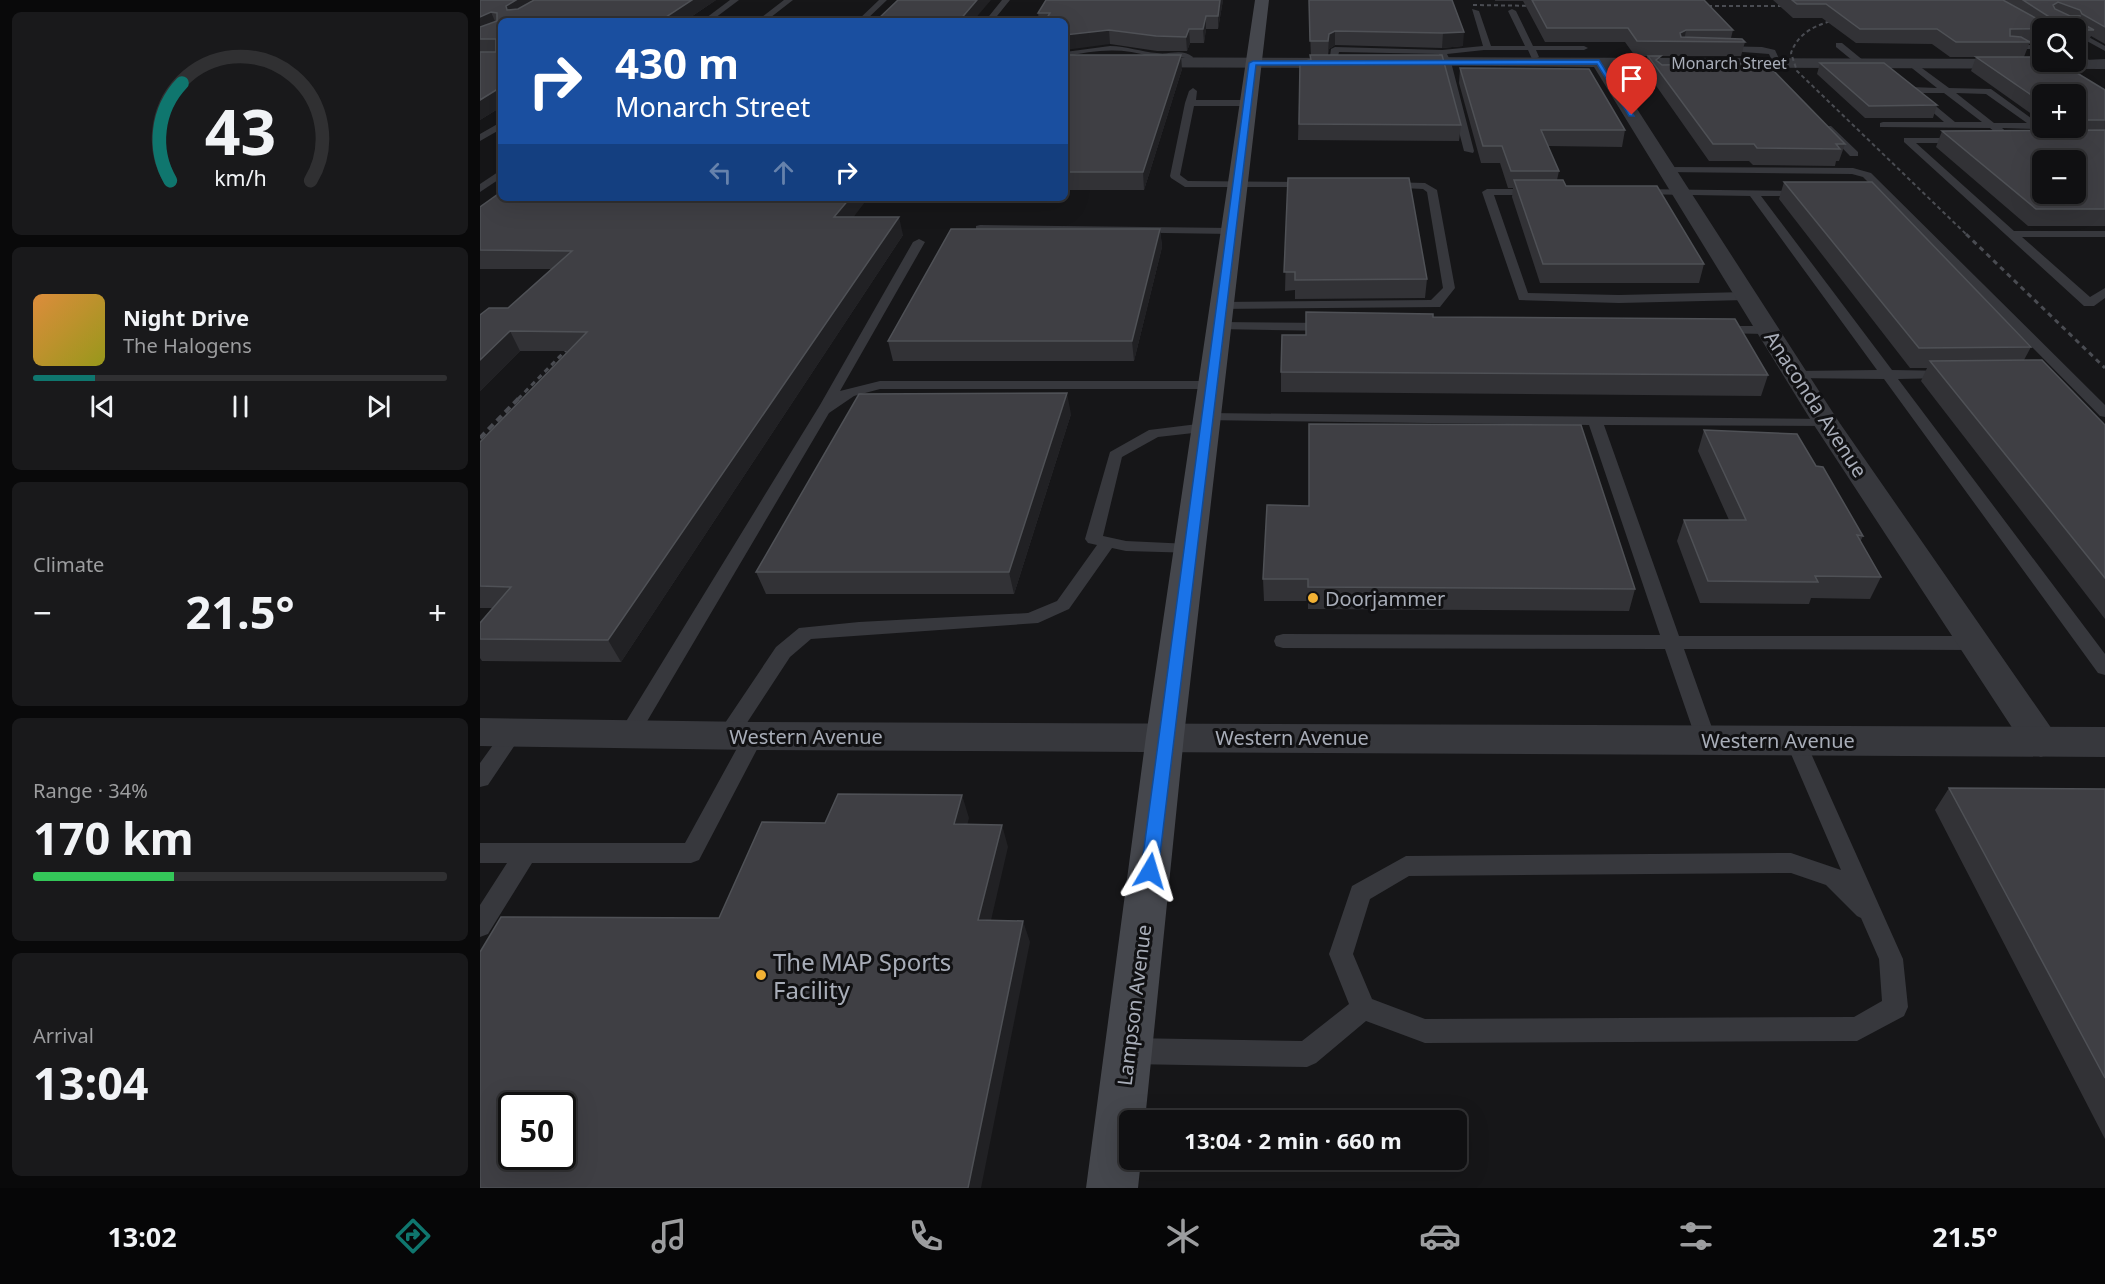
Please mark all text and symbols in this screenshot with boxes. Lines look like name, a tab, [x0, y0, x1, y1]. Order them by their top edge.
map controls	[2032, 18, 2086, 204]
button: search	[2032, 18, 2086, 72]
text: 430 m	[615, 34, 739, 91]
icon: right	[516, 42, 594, 120]
street label: Monarch Street	[1671, 52, 1787, 74]
pin	[1606, 53, 1657, 115]
icon: arrive	[1615, 62, 1648, 95]
button: +	[2032, 84, 2086, 138]
text: 43	[204, 88, 276, 173]
text: Monarch Street	[615, 88, 810, 125]
button: −	[2032, 150, 2086, 204]
icon: left	[704, 156, 737, 189]
icon: ahead	[767, 156, 800, 189]
icon: right	[830, 156, 863, 189]
text: km/h	[214, 163, 266, 192]
text: Night Drive	[123, 302, 249, 332]
street label: Anaconda Avenue	[1759, 326, 1873, 482]
text: The Halogens	[123, 332, 252, 359]
icon: previous	[86, 390, 119, 423]
icon: pause	[224, 390, 257, 423]
icon: next	[362, 390, 395, 423]
text: Climate	[33, 551, 104, 578]
text: 21.5°	[186, 581, 294, 642]
place label: Doorjammer	[1325, 585, 1445, 612]
text: −	[33, 590, 52, 635]
text: +	[428, 590, 447, 635]
marker: Doorjammer	[1306, 591, 1320, 605]
street label: Western Avenue	[729, 723, 883, 750]
street label: Western Avenue	[1215, 724, 1369, 751]
street label: Western Avenue	[1701, 727, 1855, 754]
text: Range · 34%	[33, 777, 148, 804]
text: 170 km	[33, 807, 194, 868]
position arrow	[1118, 839, 1182, 903]
street label: Lampson Avenue	[1111, 923, 1157, 1087]
place label: The MAP Sports Facility	[773, 945, 951, 1006]
marker: The MAP Sports Facility	[754, 968, 768, 982]
text: Arrival	[33, 1022, 94, 1049]
text: 13:04	[33, 1052, 149, 1113]
speed limit sign: 50	[498, 1092, 576, 1170]
text: 13:04 · 2 min · 660 m	[1184, 1125, 1402, 1155]
icon: directions	[392, 1215, 434, 1257]
icon: music	[648, 1215, 690, 1257]
icon: phone	[905, 1215, 947, 1257]
icon: climate	[1162, 1215, 1204, 1257]
icon: car	[1419, 1215, 1461, 1257]
icon: filters	[1675, 1215, 1717, 1257]
text: 13:02	[107, 1218, 177, 1255]
text: 21.5°	[1932, 1218, 1998, 1255]

